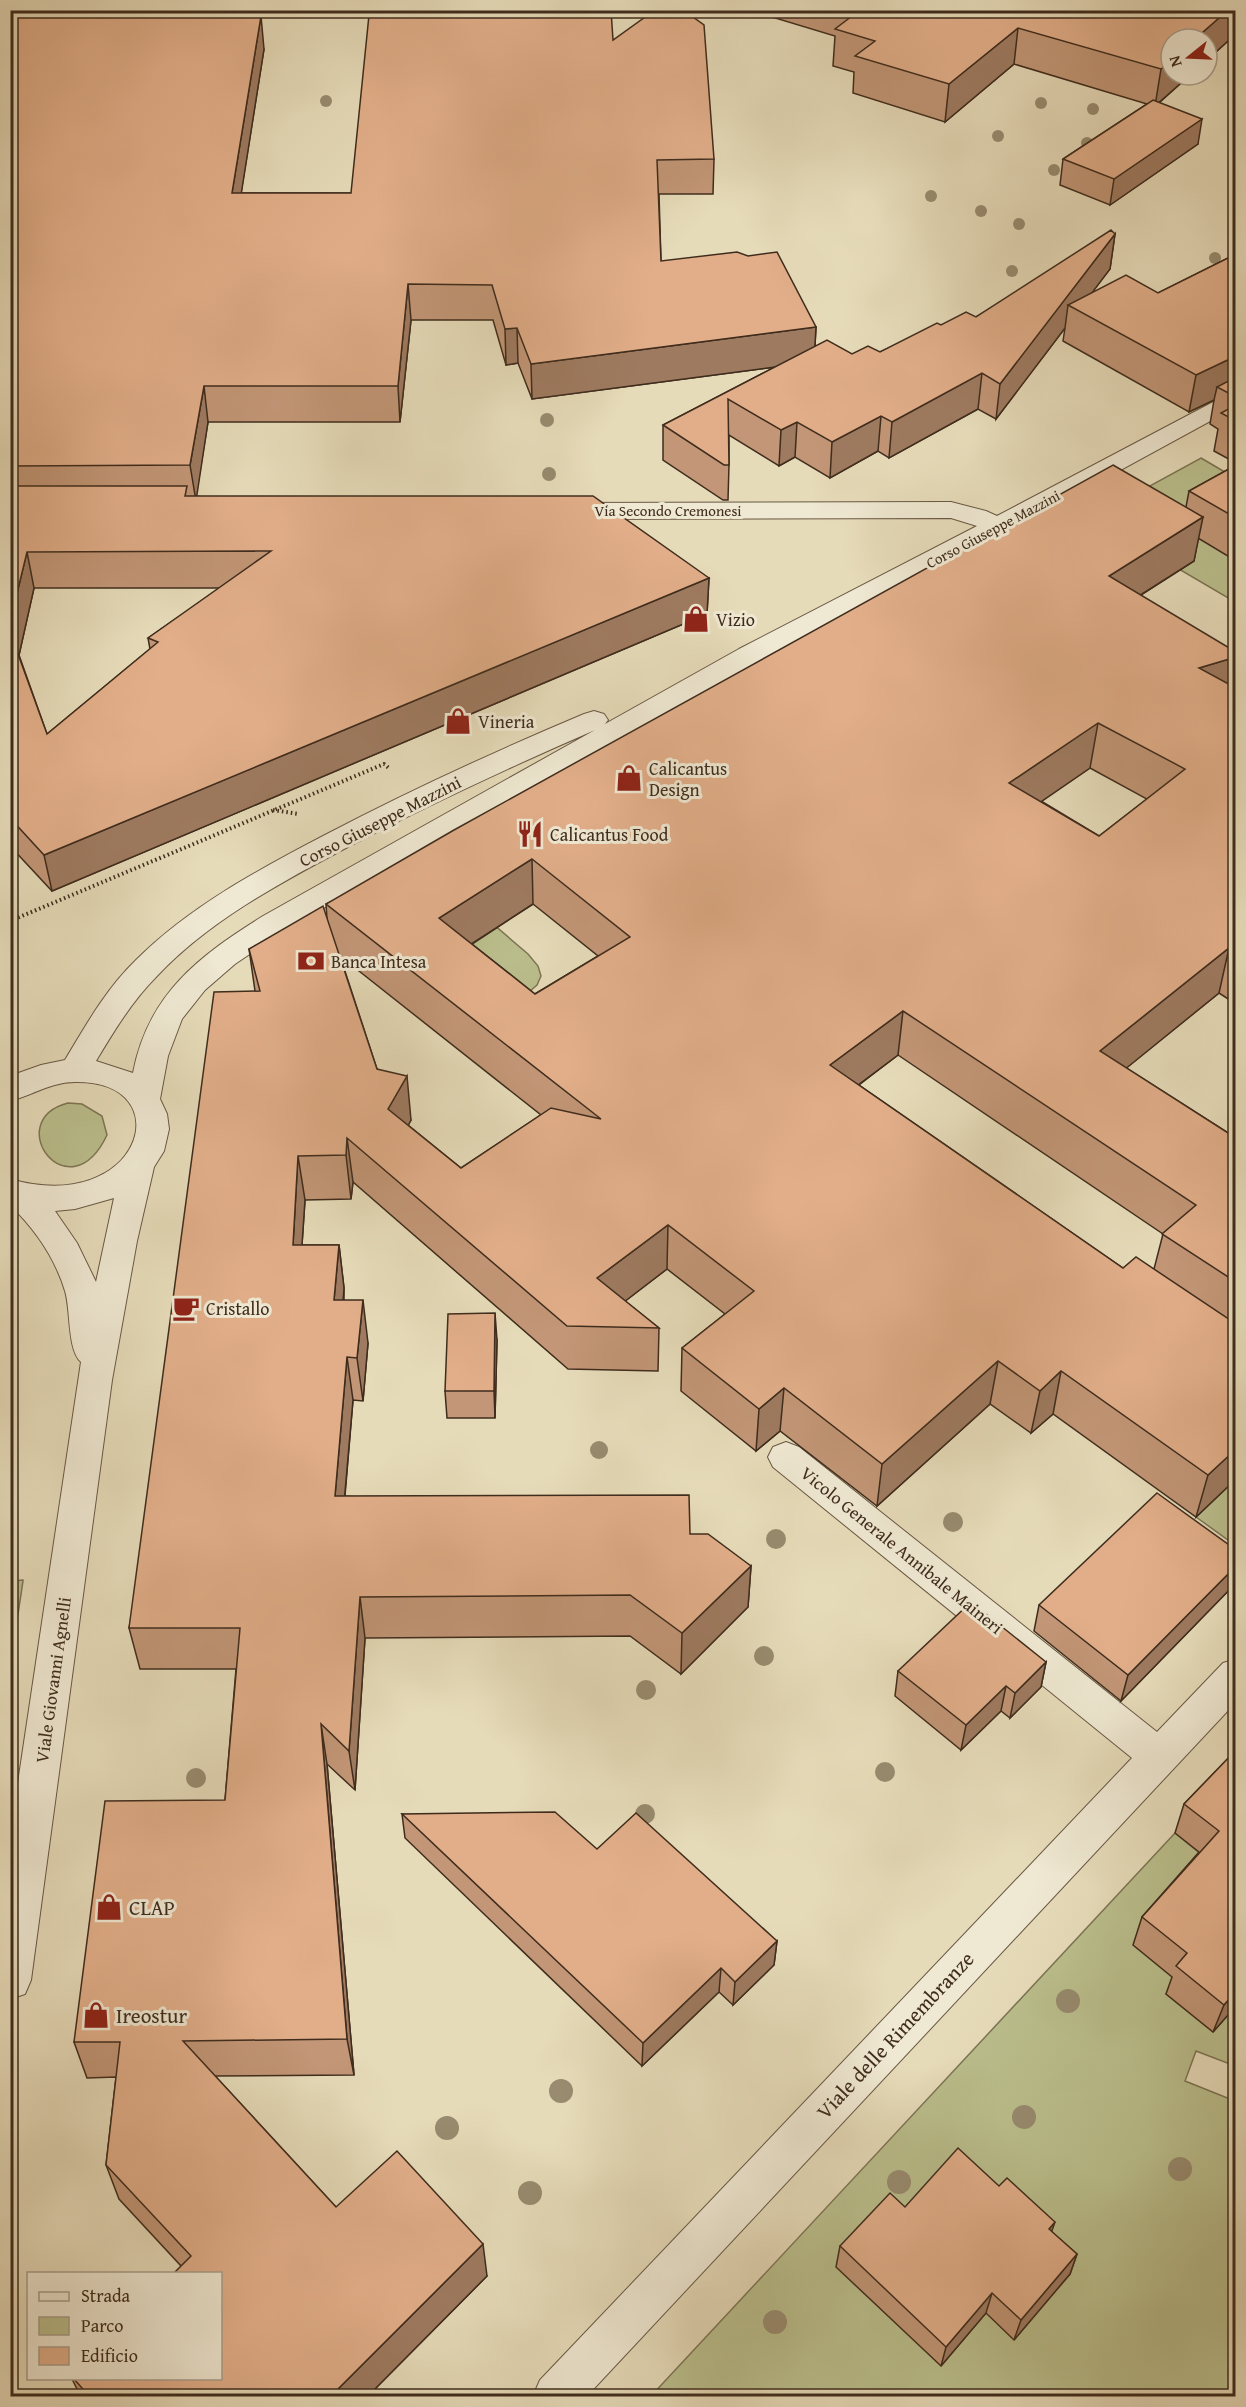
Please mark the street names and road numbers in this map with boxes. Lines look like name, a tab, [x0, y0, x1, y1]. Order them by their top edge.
street label: Corso Giuseppe Mazzini	[922, 485, 1064, 573]
street label: Via Secondo Cremonesi	[594, 500, 742, 521]
street label: Corso Giuseppe Mazzini	[294, 768, 466, 874]
street label: Vicolo Generale Annibale Maineri	[795, 1460, 1009, 1640]
street label: Viale Giovanni Agnelli	[28, 1595, 78, 1765]
street label: Viale delle Rimembranze	[809, 1944, 981, 2126]

